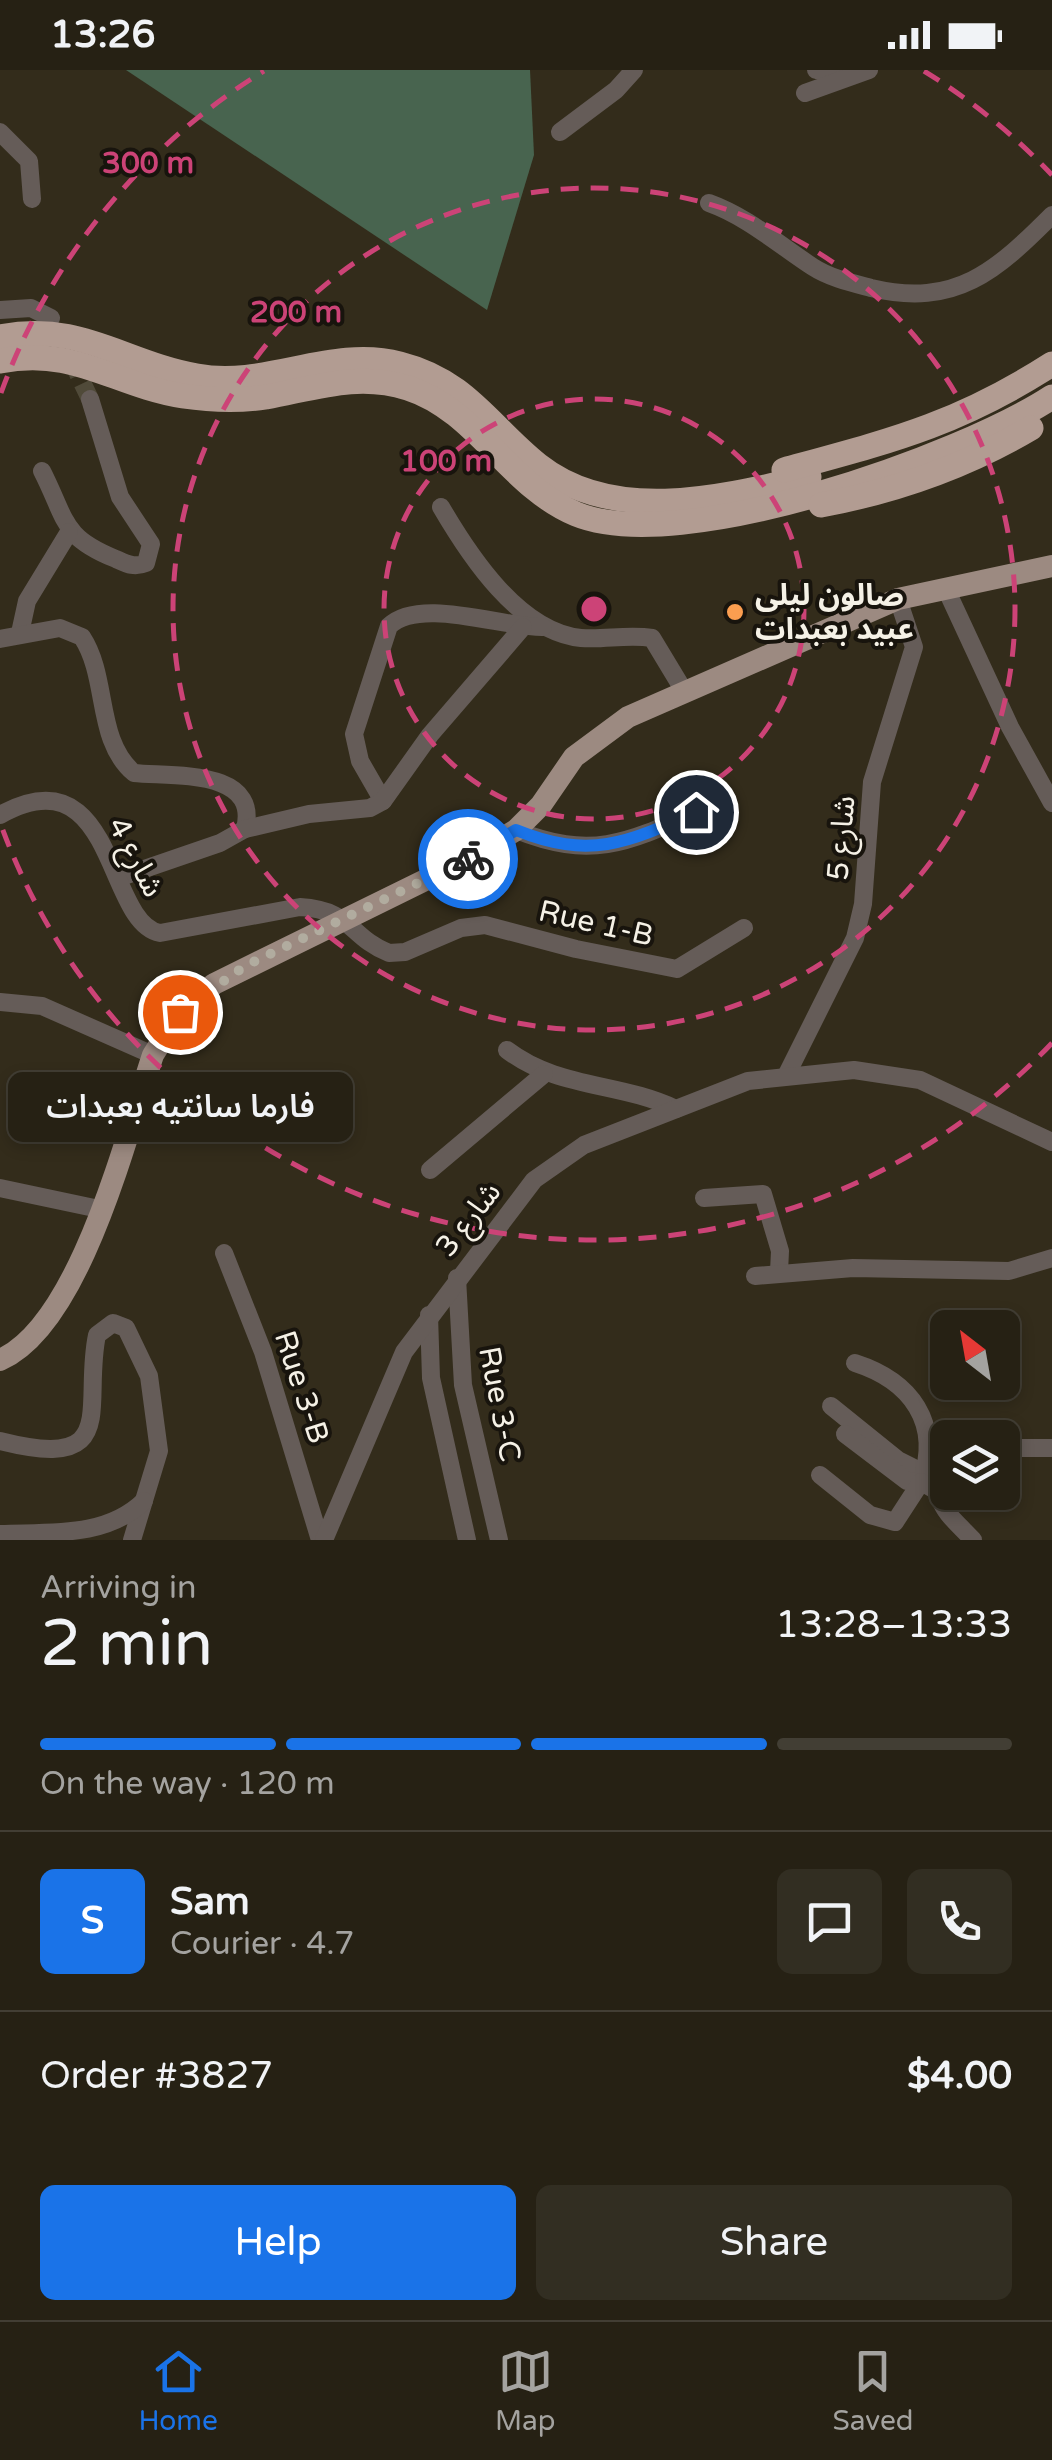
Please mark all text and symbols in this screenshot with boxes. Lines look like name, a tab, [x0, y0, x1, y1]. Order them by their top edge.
text: 13:26	[50, 12, 155, 58]
text: 300 m	[102, 145, 194, 182]
text: 200 m	[250, 294, 342, 331]
text: 100 m	[400, 443, 492, 480]
place label: صالون ليلى عبيد بعبدات	[755, 577, 914, 648]
centre of rings	[576, 591, 612, 627]
marker: صالون ليلى عبيد بعبدات	[724, 601, 746, 623]
pin	[654, 770, 739, 855]
icon: home	[669, 785, 724, 840]
street label: شارع 5	[819, 794, 867, 882]
courier	[418, 809, 518, 909]
street label: شارع 4	[97, 811, 172, 905]
icon: bike	[441, 832, 496, 887]
street label: Rue 1-B	[535, 892, 657, 955]
pin	[138, 970, 223, 1055]
icon: bag	[153, 985, 208, 1040]
callout: فارما سانتيه بعبدات	[8, 1072, 352, 1142]
text: فارما سانتيه بعبدات	[46, 1088, 315, 1126]
street label: شارع 3	[428, 1174, 512, 1266]
north arrow	[930, 1310, 1020, 1400]
map controls	[930, 1310, 1020, 1510]
street label: Rue 3-B	[266, 1326, 337, 1448]
street label: Rue 3-C	[470, 1343, 529, 1465]
button: layers	[930, 1420, 1020, 1510]
text: Arriving in	[40, 1569, 197, 1607]
text: 13:28–13:33	[775, 1602, 1012, 1648]
text: 2 min	[40, 1605, 213, 1684]
text: On the way · 120 m	[40, 1765, 335, 1803]
button: chat	[777, 1869, 882, 1974]
button: phone	[907, 1869, 1012, 1974]
text: Sam	[170, 1879, 250, 1925]
text: S	[81, 1898, 104, 1944]
text: Courier · 4.7	[170, 1925, 354, 1963]
text: Order #3827	[40, 2053, 273, 2099]
text: $4.00	[907, 2053, 1012, 2099]
button: Help	[40, 2185, 516, 2300]
button: Share	[536, 2185, 1012, 2300]
tab: Home	[139, 2344, 218, 2438]
tab: Map	[495, 2344, 555, 2438]
tab: Saved	[833, 2344, 913, 2438]

